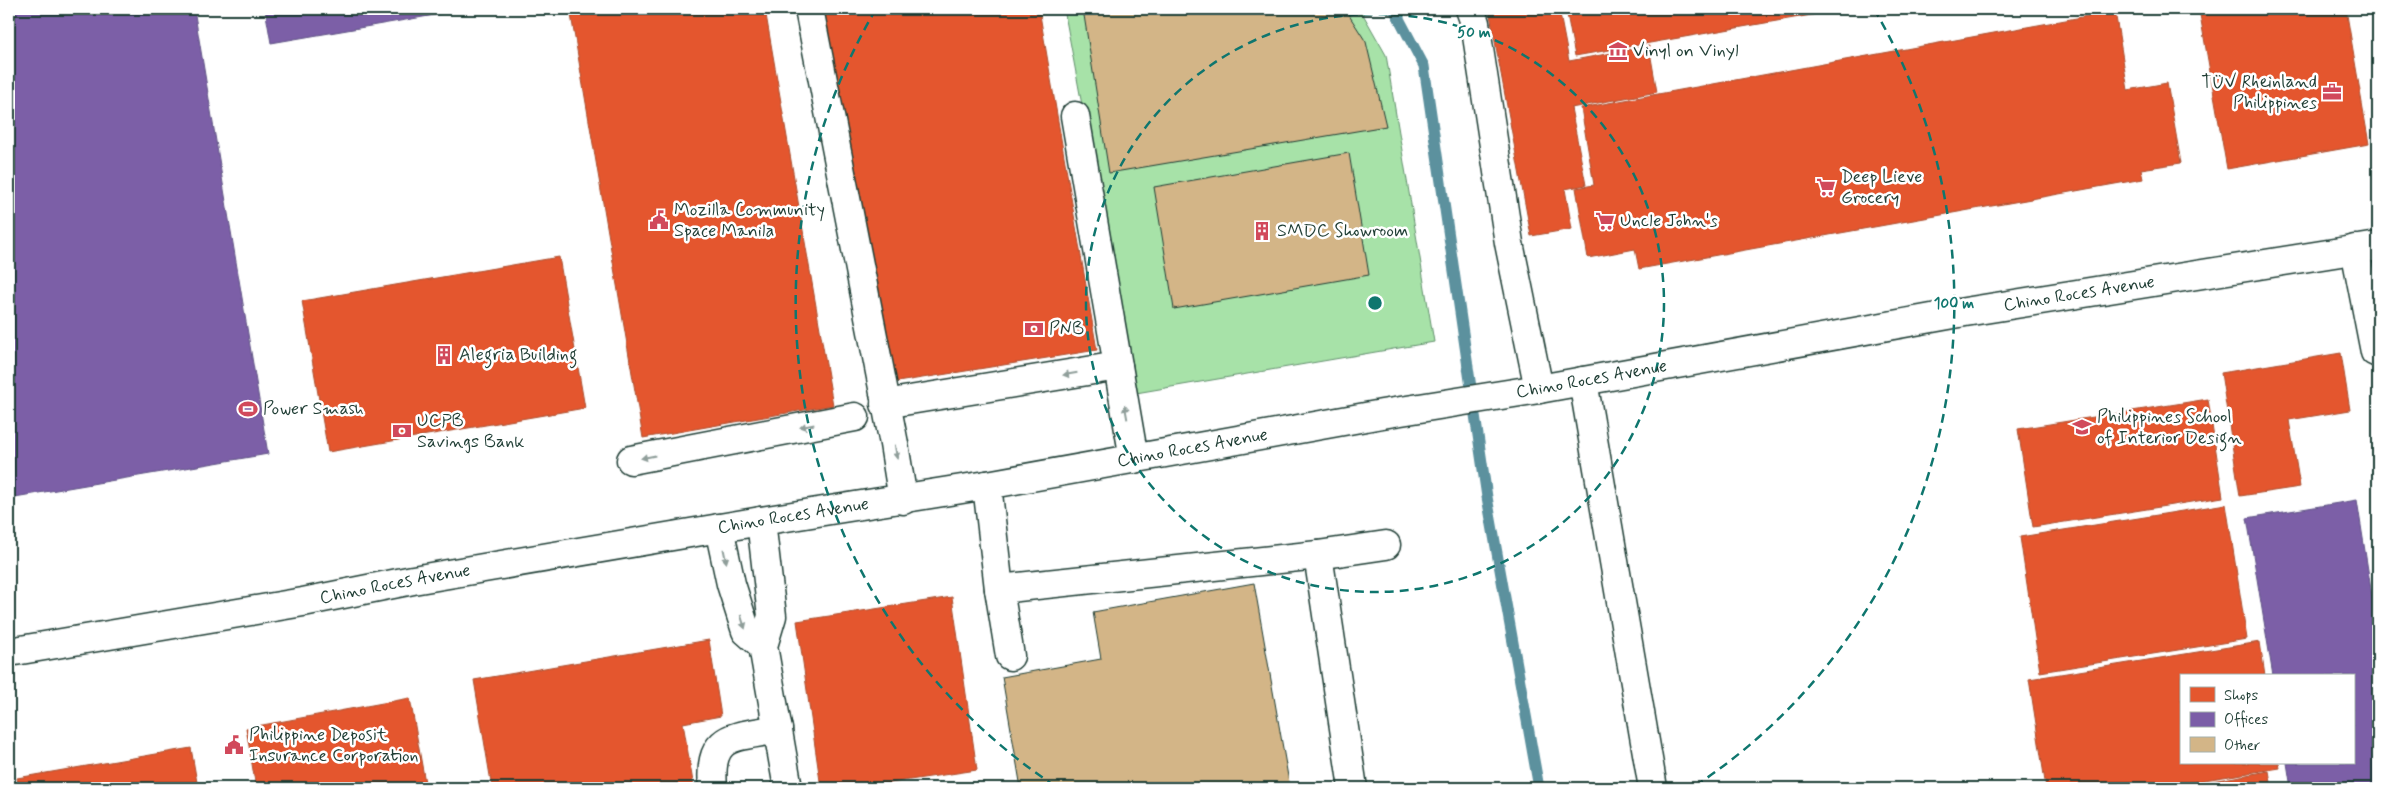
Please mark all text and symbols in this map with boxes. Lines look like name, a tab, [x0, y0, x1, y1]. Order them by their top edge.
text: 50 m	[1457, 23, 1491, 43]
place label: Vinyl on Vinyl	[1633, 39, 1738, 63]
museum icon: Vinyl on Vinyl	[1607, 40, 1629, 62]
place label: TÜV Rheinland Philippines	[2201, 70, 2317, 115]
office icon: TÜV Rheinland Philippines	[2321, 81, 2343, 103]
place label: Deep Lieve Grocery	[1841, 165, 1922, 210]
supermarket icon: Deep Lieve Grocery	[1815, 176, 1837, 198]
place label: Mozilla Community Space Manila	[674, 198, 825, 243]
public building icon: Mozilla Community Space Manila	[648, 209, 670, 231]
place label: Uncle John's	[1620, 209, 1718, 233]
supermarket icon: Uncle John's	[1594, 210, 1616, 232]
place label: SMDC Showroom	[1277, 219, 1408, 243]
building icon: SMDC Showroom	[1251, 220, 1273, 242]
street label: Chino Roces Avenue	[2002, 270, 2157, 318]
centre of rings	[1366, 294, 1384, 312]
text: 100 m	[1934, 294, 1974, 314]
place label: PNB	[1049, 317, 1084, 341]
bank icon: PNB	[1023, 318, 1045, 340]
place label: Alegria Building	[459, 343, 577, 369]
building icon: Alegria Building	[433, 344, 455, 366]
street label: Chino Roces Avenue	[1514, 354, 1669, 404]
one-way arrow	[1061, 370, 1077, 378]
place label: Power Smash	[263, 397, 364, 421]
sports icon: Power Smash	[237, 398, 259, 420]
one-way arrow	[1121, 404, 1129, 420]
place label: Philippines School of Interior Design	[2097, 405, 2242, 452]
place label: UCPB Savings Bank	[417, 409, 524, 454]
school or university icon: Philippines School of Interior Design	[2071, 416, 2093, 438]
bank icon: UCPB Savings Bank	[391, 420, 413, 442]
one-way arrow	[799, 423, 815, 431]
street label: Chino Roces Avenue	[1115, 423, 1270, 473]
one-way arrow	[892, 444, 900, 460]
one-way arrow	[640, 453, 656, 461]
street label: Chino Roces Avenue	[716, 492, 871, 540]
one-way arrow	[721, 549, 729, 564]
street label: Chino Roces Avenue	[318, 558, 472, 610]
one-way arrow	[739, 615, 747, 630]
legend	[2180, 674, 2354, 764]
text: Shops	[2224, 686, 2259, 706]
text: Offices	[2224, 710, 2268, 730]
place label: Philippine Deposit Insurance Corporation	[249, 723, 419, 768]
public building icon: Philippine Deposit Insurance Corporation	[223, 734, 245, 756]
text: Other	[2224, 736, 2260, 756]

